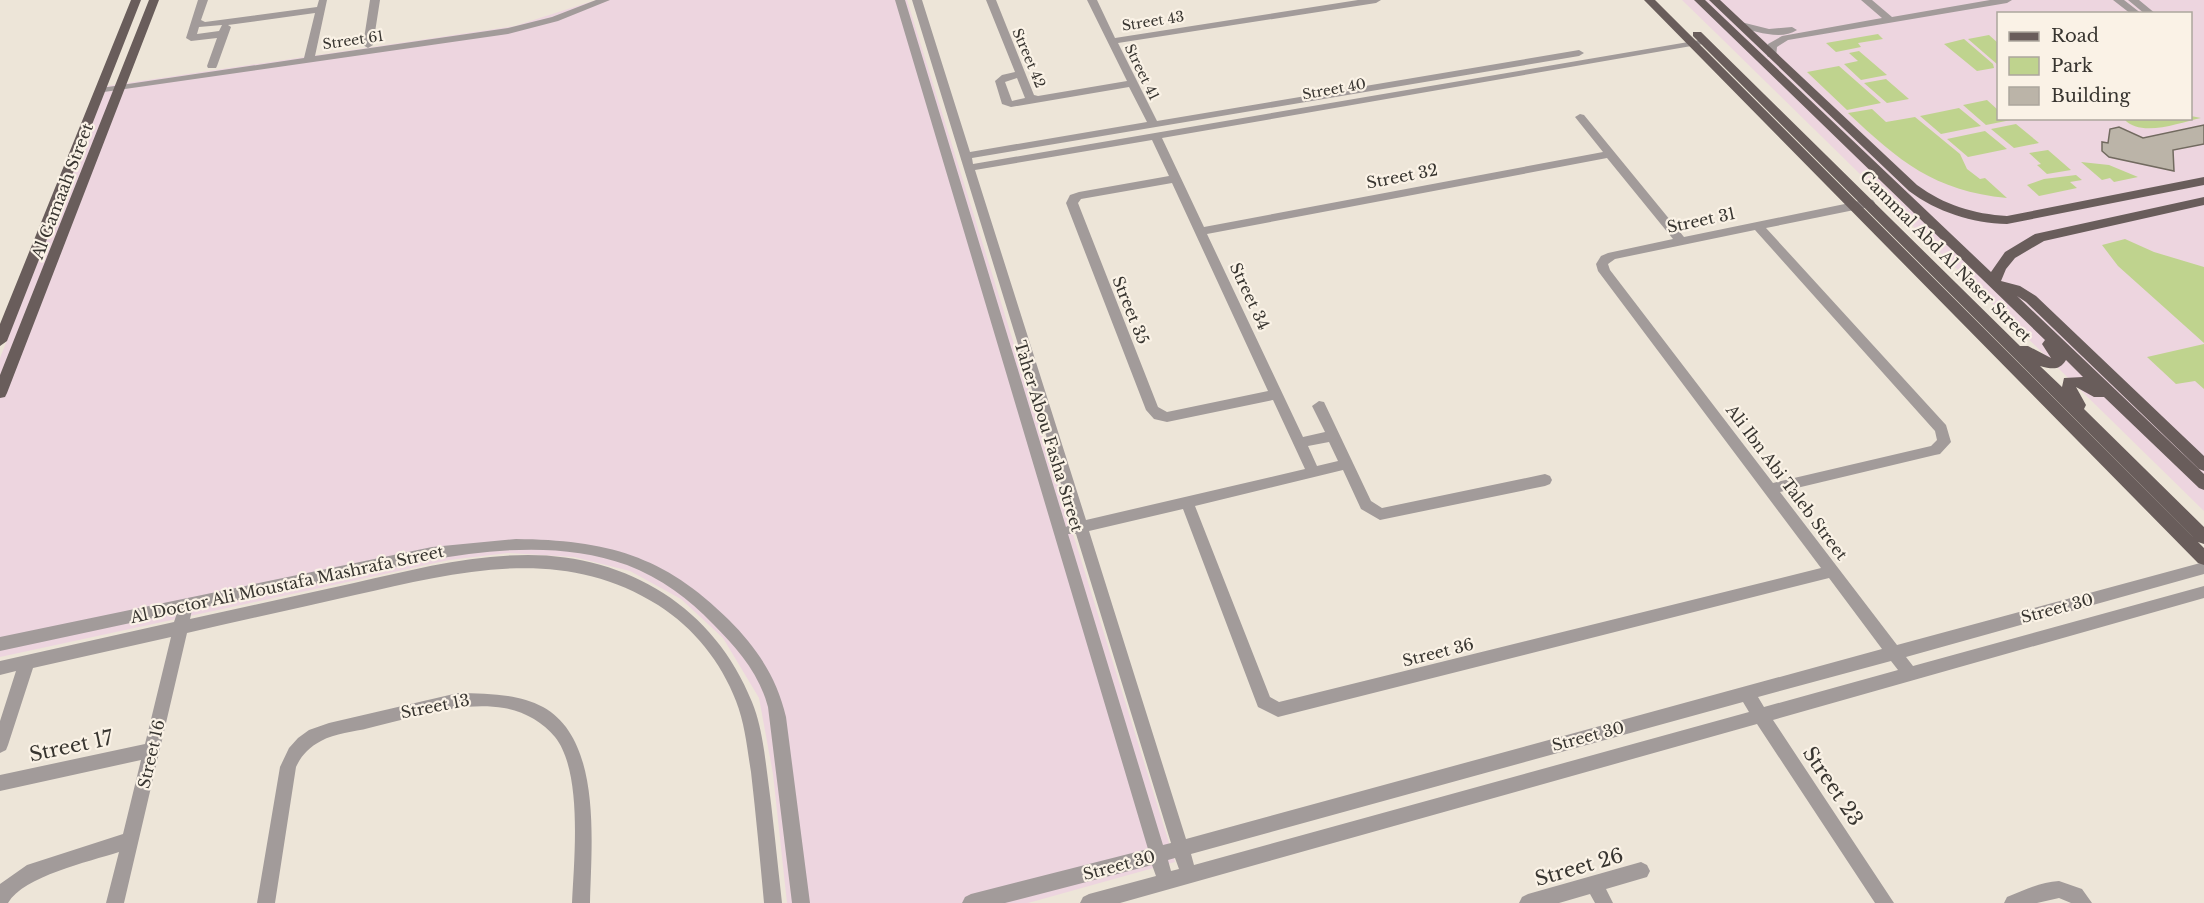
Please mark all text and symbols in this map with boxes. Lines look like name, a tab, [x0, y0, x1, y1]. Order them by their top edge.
street label: Street 43	[1121, 7, 1185, 35]
legend	[1997, 12, 2192, 120]
text: Road	[2051, 25, 2099, 47]
street label: Street 42	[1008, 26, 1050, 90]
street label: Street 61	[321, 27, 385, 53]
street label: Street 41	[1121, 41, 1163, 103]
text: Park	[2051, 55, 2093, 77]
street label: Street 40	[1301, 75, 1367, 103]
text: Building	[2051, 85, 2130, 107]
street label: Al Gamaah Street	[27, 120, 97, 263]
street label: Street 32	[1365, 159, 1439, 193]
street label: Gammal Abd Al Naser Street	[1856, 166, 2036, 346]
street label: Street 31	[1665, 203, 1737, 237]
street label: Street 34	[1226, 259, 1274, 333]
street label: Street 35	[1108, 273, 1154, 347]
street label: Taher Abou Fasha Street	[1010, 338, 1088, 534]
street label: Ali Ibn Abi Taleb Street	[1721, 399, 1852, 564]
street label: Al Doctor Ali Moustafa Mashrafa Street	[127, 541, 446, 627]
street label: Street 30	[2019, 589, 2095, 627]
street label: Street 36	[1400, 633, 1476, 671]
street label: Street 13	[399, 690, 471, 722]
street label: Street 30	[1550, 717, 1626, 755]
street label: Street 16	[133, 718, 169, 790]
street label: Street 17	[27, 725, 116, 767]
street label: Street 23	[1798, 742, 1868, 830]
street label: Street 26	[1532, 843, 1626, 891]
street label: Street 30	[1081, 846, 1157, 884]

